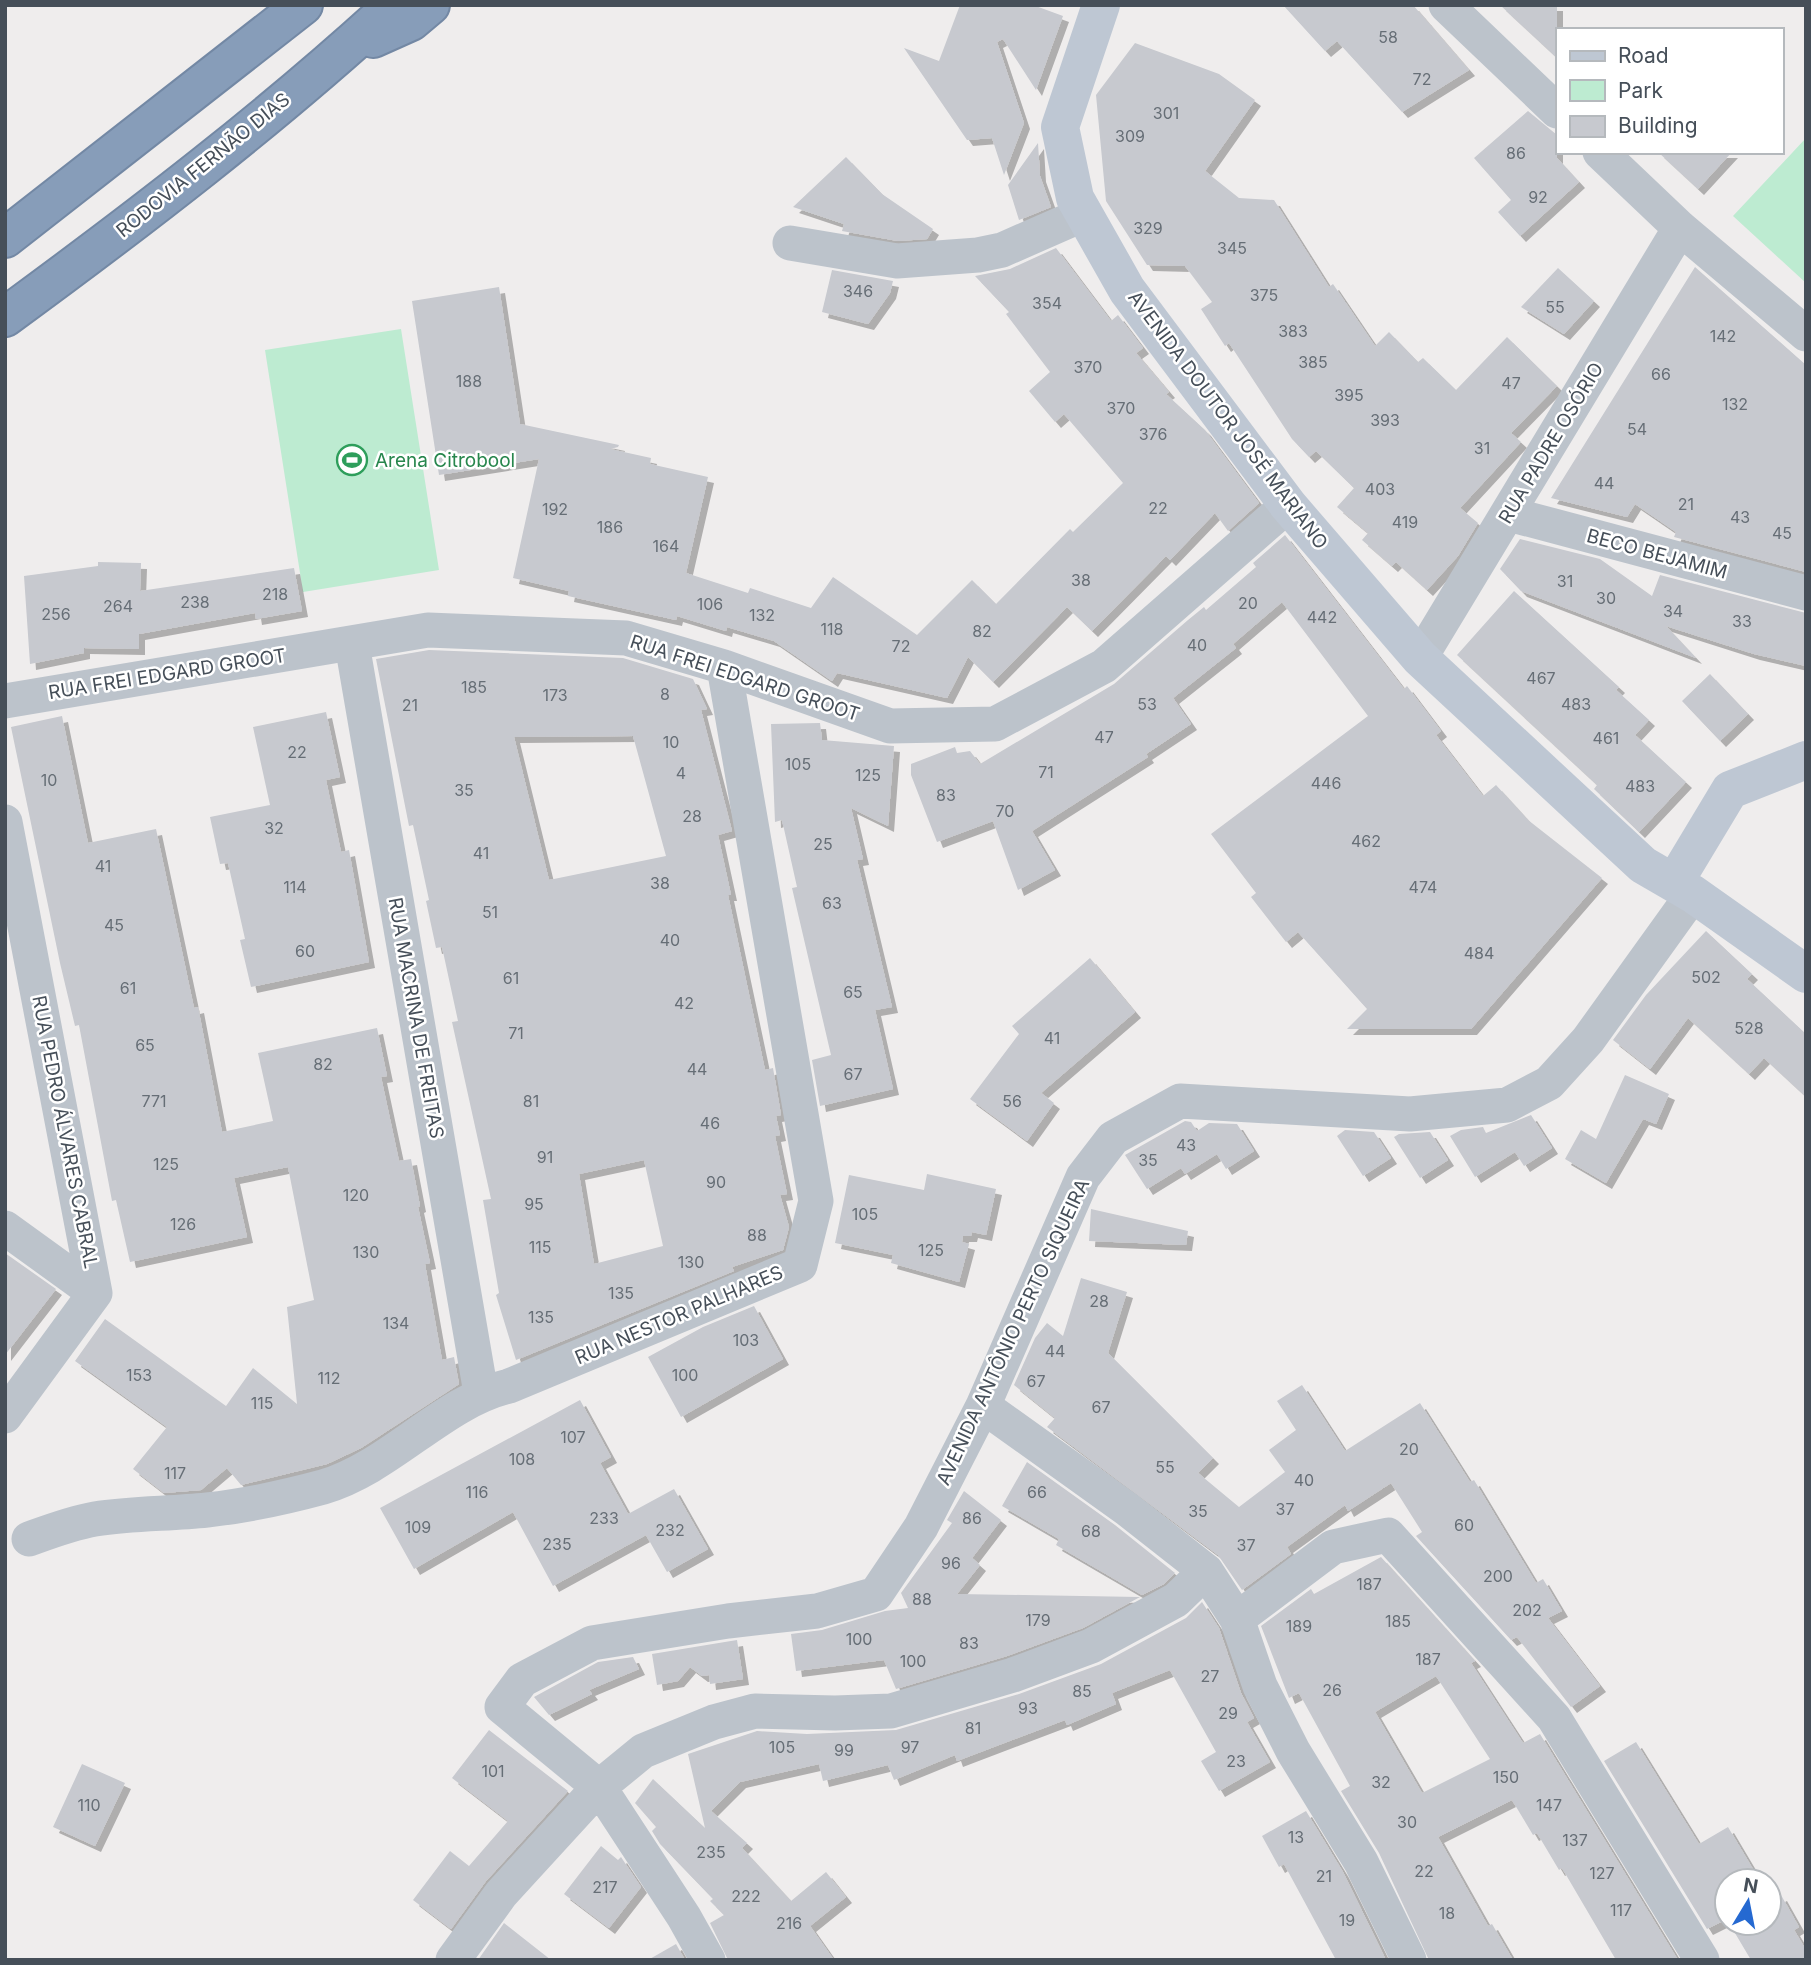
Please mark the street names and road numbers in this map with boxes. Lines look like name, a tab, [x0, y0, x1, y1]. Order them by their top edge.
street label: RODOVIA FERNÃO DIAS	[112, 88, 294, 242]
street label: AVENIDA DOUTOR JOSÉ MARIANO	[1123, 286, 1333, 554]
street label: RUA PADRE OSÓRIO	[1494, 358, 1608, 528]
street label: BECO BEJAMIM	[1584, 524, 1730, 584]
street label: RUA FREI EDGARD GROOT	[627, 630, 863, 726]
street label: RUA FREI EDGARD GROOT	[47, 644, 287, 704]
street label: RUA MACRINA DE FREITAS	[383, 896, 449, 1140]
street label: RUA PEDRO ÁLVARES CABRAL	[27, 993, 104, 1270]
street label: AVENIDA ANTÔNIO PERTO SIQUEIRA	[932, 1175, 1094, 1489]
street label: RUA NESTOR PALHARES	[571, 1261, 787, 1369]

